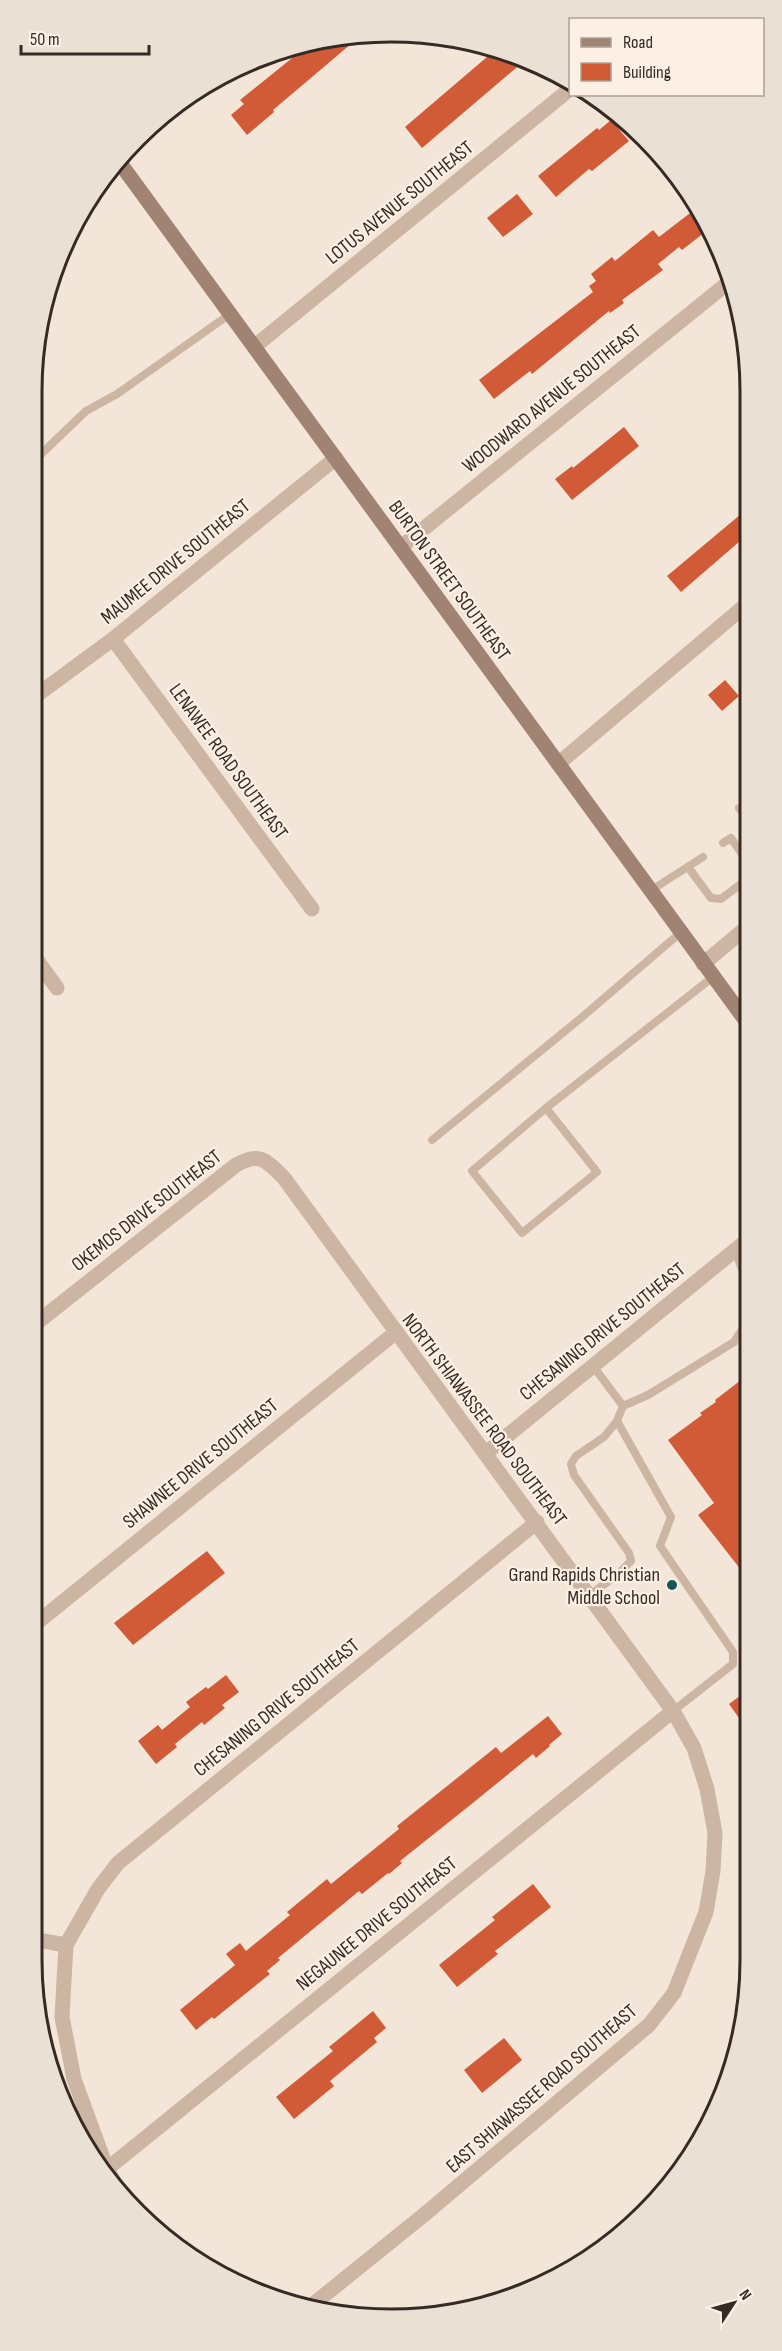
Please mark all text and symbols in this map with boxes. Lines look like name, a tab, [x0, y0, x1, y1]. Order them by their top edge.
scale bar	[21, 18, 148, 56]
legend	[569, 18, 764, 96]
text: 50 m	[30, 29, 60, 50]
text: Road	[623, 32, 653, 53]
text: Building	[623, 62, 671, 83]
street label: LOTUS AVENUE SOUTHEAST	[321, 136, 478, 270]
street label: WOODWARD AVENUE SOUTHEAST	[458, 320, 646, 478]
street label: MAUMEE DRIVE SOUTHEAST	[96, 494, 255, 629]
street label: BURTON STREET SOUTHEAST	[383, 496, 515, 665]
street label: LENAWEE ROAD SOUTHEAST	[164, 679, 293, 844]
street label: OKEMOS DRIVE SOUTHEAST	[67, 1145, 226, 1277]
street label: CHESANING DRIVE SOUTHEAST	[515, 1258, 690, 1406]
street label: NORTH SHIAWASSEE ROAD SOUTHEAST	[397, 1309, 572, 1530]
street label: SHAWNEE DRIVE SOUTHEAST	[118, 1394, 283, 1534]
place label: Grand Rapids Christian Middle School	[508, 1563, 660, 1610]
marker: Grand Rapids Christian Middle School	[665, 1578, 679, 1592]
street label: CHESANING DRIVE SOUTHEAST	[189, 1634, 364, 1782]
street label: NEGAUNEE DRIVE SOUTHEAST	[291, 1852, 462, 1996]
street label: EAST SHIAWASSEE ROAD SOUTHEAST	[441, 1999, 642, 2178]
north arrow	[704, 2273, 764, 2333]
text: N	[735, 2286, 755, 2304]

